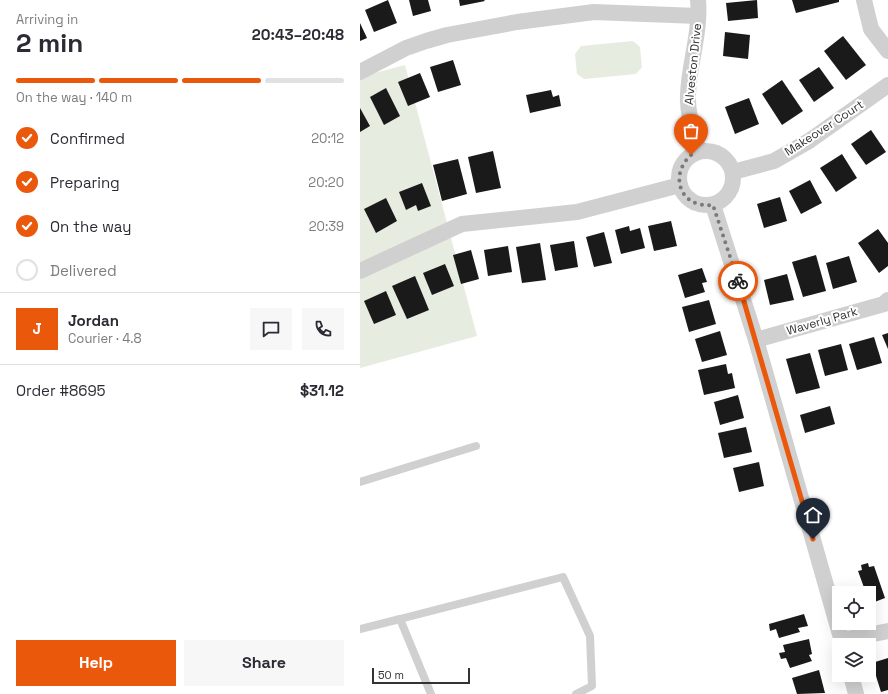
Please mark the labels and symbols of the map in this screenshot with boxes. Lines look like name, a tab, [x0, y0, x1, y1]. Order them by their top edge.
street label: Alveston Drive	[681, 22, 705, 106]
street label: Makeover Court	[781, 96, 867, 160]
pin	[674, 114, 708, 155]
courier	[718, 261, 758, 301]
street label: Waverly Park	[785, 303, 860, 339]
pin	[796, 498, 830, 539]
scale bar	[372, 666, 470, 685]

